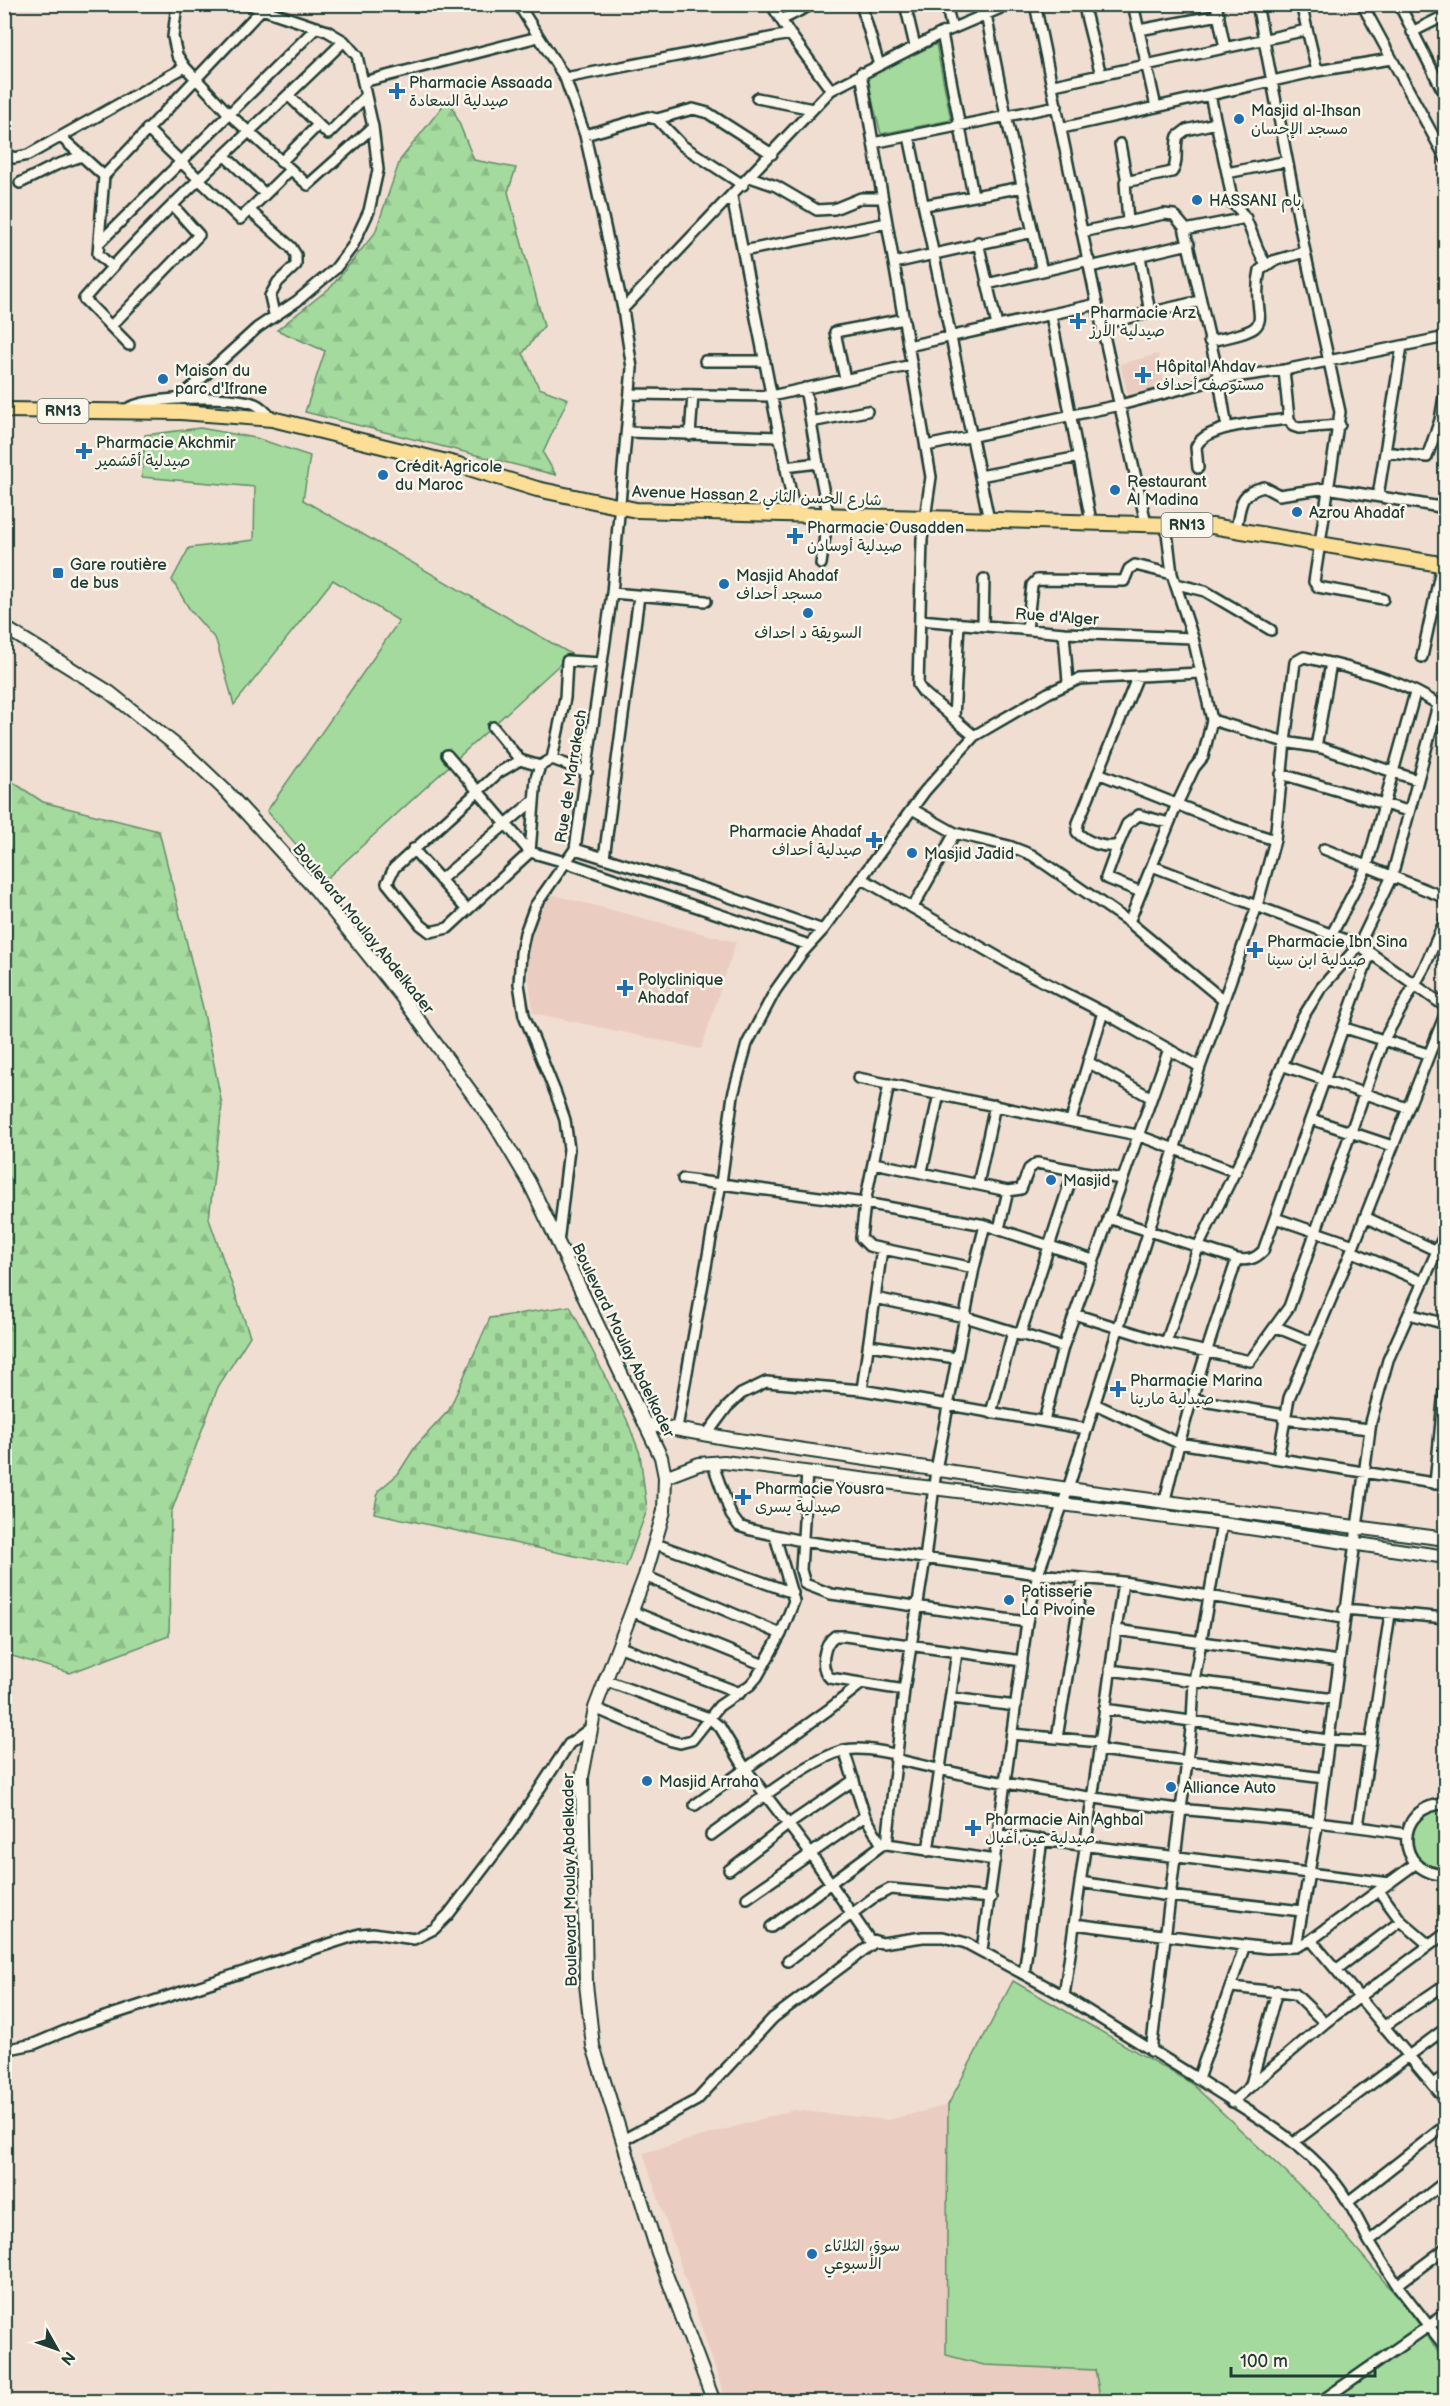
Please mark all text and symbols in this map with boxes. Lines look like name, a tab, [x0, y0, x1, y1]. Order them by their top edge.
place label: Pharmacie Assaada صيدلية السعادة	[409, 74, 552, 111]
marker: Pharmacie Assaada صيدلية السعادة	[390, 84, 404, 98]
place label: Masjid al-Ihsan مسجد الإحسان	[1251, 102, 1361, 139]
marker: Masjid al-Ihsan مسجد الإحسان	[1232, 112, 1246, 126]
place label: HASSANI بام	[1209, 192, 1302, 213]
marker: HASSANI بام	[1190, 193, 1204, 207]
place label: Pharmacie Arz صيدلية الأرز	[1088, 304, 1196, 341]
marker: Pharmacie Arz صيدلية الأرز	[1071, 314, 1085, 328]
place label: Hôpital Ahdav مستوصف أحداف	[1156, 358, 1264, 395]
place label: Maison du parc d'Ifrane	[175, 362, 268, 399]
marker: Hôpital Ahdav مستوصف أحداف	[1134, 366, 1152, 384]
marker: Maison du parc d'Ifrane	[156, 372, 170, 386]
road number: RN13	[38, 399, 88, 423]
place label: Pharmacie Akchmir صيدلية أقشمير	[94, 434, 236, 471]
marker: Pharmacie Akchmir صيدلية أقشمير	[77, 444, 91, 458]
place label: Crédit Agricole du Maroc	[395, 458, 503, 495]
marker: Crédit Agricole du Maroc	[376, 468, 390, 482]
place label: Restaurant Al Madina	[1127, 473, 1207, 510]
street label: Avenue Hassan 2 شارع الحسن الثاني	[632, 483, 882, 514]
marker: Restaurant Al Madina	[1108, 483, 1122, 497]
place label: Azrou Ahadaf	[1309, 504, 1405, 523]
marker: Azrou Ahadaf	[1290, 505, 1304, 519]
road number: RN13	[1162, 513, 1212, 537]
place label: Pharmacie Ousadden صيدلية أوسادن	[807, 519, 964, 556]
marker: Pharmacie Ousadden صيدلية أوسادن	[788, 529, 802, 543]
place label: Gare routière de bus	[70, 556, 167, 593]
marker: Gare routière de bus	[51, 566, 65, 580]
place label: Masjid Ahadaf مسجد أحداف	[736, 567, 839, 604]
marker: Masjid Ahadaf مسجد أحداف	[717, 577, 731, 591]
street label: Rue d'Alger	[1015, 605, 1099, 630]
marker: السويقة د احداف	[801, 606, 815, 620]
place label: السويقة د احداف	[754, 624, 862, 643]
street label: Rue de Marrakech	[552, 708, 591, 844]
place label: Pharmacie Ahadaf صيدلية أحداف	[729, 823, 862, 860]
marker: Pharmacie Ahadaf صيدلية أحداف	[867, 833, 881, 847]
street label: Boulevard Moulay Abdelkader	[288, 840, 438, 1018]
place label: Masjid Jadid	[924, 845, 1014, 864]
marker: Masjid Jadid	[905, 846, 919, 860]
place label: Pharmacie Ibn Sina صيدلية ابن سينا	[1267, 933, 1408, 970]
marker: Pharmacie Ibn Sina صيدلية ابن سينا	[1248, 943, 1262, 957]
place label: Polyclinique Ahadaf	[638, 971, 724, 1008]
marker: Polyclinique Ahadaf	[616, 979, 634, 997]
place label: Masjid	[1063, 1172, 1111, 1191]
marker: Masjid	[1044, 1173, 1058, 1187]
street label: Boulevard Moulay Abdelkader	[567, 1240, 678, 1441]
place label: Pharmacie Marina صيدلية مارينا	[1130, 1372, 1263, 1409]
marker: Pharmacie Marina صيدلية مارينا	[1111, 1382, 1125, 1396]
place label: Pharmacie Yousra صيدلية يسرى	[755, 1480, 884, 1517]
marker: Pharmacie Yousra صيدلية يسرى	[736, 1490, 750, 1504]
place label: Patisserie La Pivoine	[1021, 1583, 1096, 1620]
marker: Patisserie La Pivoine	[1002, 1593, 1016, 1607]
street label: Boulevard Moulay Abdelkader	[559, 1773, 582, 1987]
place label: Masjid Arraha	[659, 1773, 759, 1792]
marker: Masjid Arraha	[640, 1774, 654, 1788]
place label: Alliance Auto	[1183, 1779, 1276, 1798]
marker: Alliance Auto	[1164, 1780, 1178, 1794]
place label: Pharmacie Ain Aghbal صيدلية عين أغبال	[985, 1811, 1143, 1848]
marker: Pharmacie Ain Aghbal صيدلية عين أغبال	[966, 1821, 980, 1835]
place label: سوق الثلاثاء الأسبوعي	[824, 2237, 900, 2278]
marker: سوق الثلاثاء الأسبوعي	[805, 2247, 819, 2261]
north arrow	[27, 2319, 87, 2379]
scale bar	[1231, 2340, 1375, 2378]
text: N	[56, 2347, 78, 2368]
text: 100 m	[1240, 2351, 1288, 2372]

